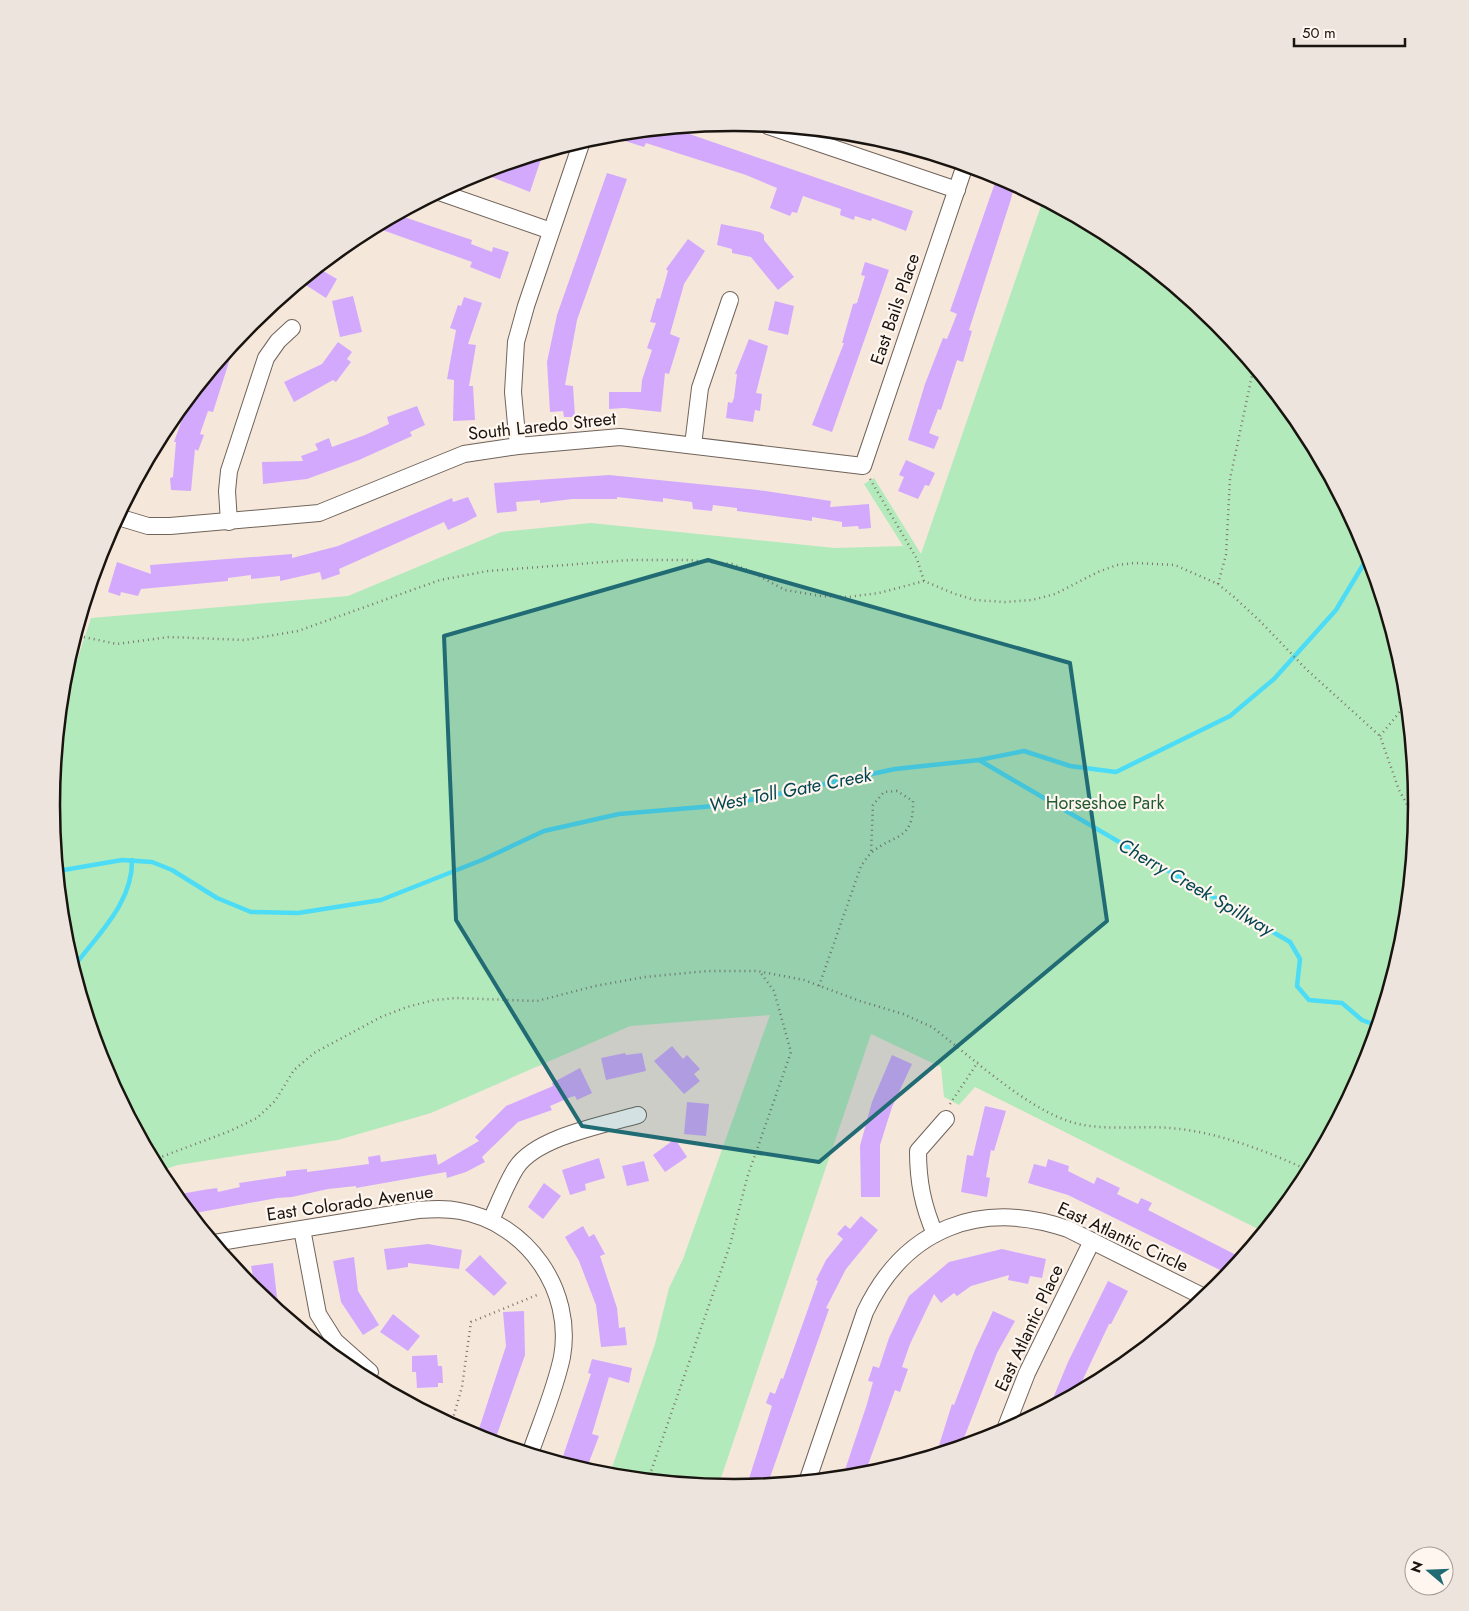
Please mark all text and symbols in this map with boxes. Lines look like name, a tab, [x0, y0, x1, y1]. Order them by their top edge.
scale bar	[1294, 15, 1405, 47]
text: 50 m	[1302, 22, 1336, 44]
street label: East Bails Place	[864, 250, 926, 368]
street label: South Laredo Street	[467, 405, 618, 447]
water label: West Toll Gate Creek	[706, 761, 874, 819]
park label: Horseshoe Park	[1046, 790, 1164, 816]
water label: Cherry Creek Spillway	[1113, 831, 1280, 943]
street label: East Colorado Avenue	[265, 1178, 435, 1228]
street label: East Atlantic Circle	[1053, 1195, 1193, 1279]
street label: East Atlantic Place	[988, 1260, 1070, 1396]
north arrow	[1404, 1546, 1454, 1596]
text: N	[1405, 1558, 1428, 1575]

